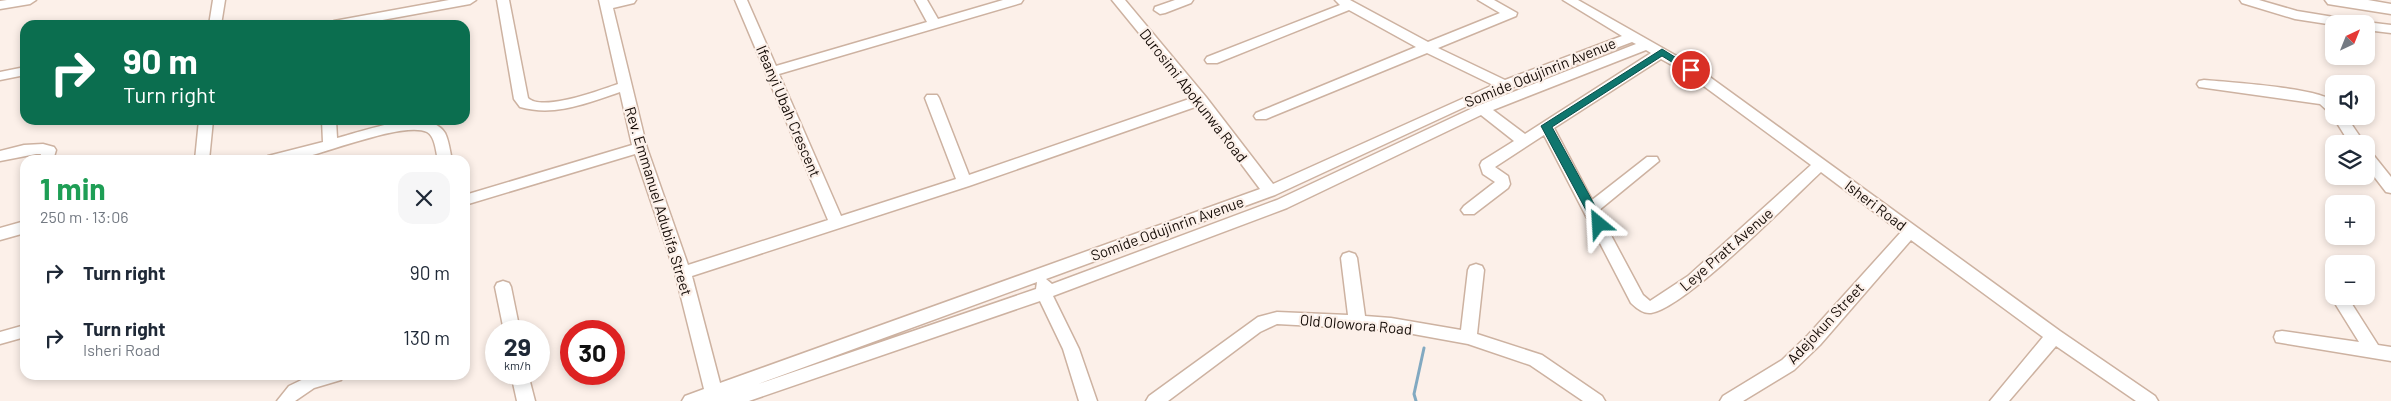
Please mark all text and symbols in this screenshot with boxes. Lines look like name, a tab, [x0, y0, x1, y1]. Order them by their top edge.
north arrow	[2325, 15, 2375, 65]
map controls	[2325, 15, 2375, 305]
street label: Durosimi Abokunwa Road	[1136, 25, 1252, 165]
street label: Somide Odujinrin Avenue	[1462, 33, 1618, 111]
text: 90 m	[123, 39, 198, 81]
icon: right	[40, 40, 105, 105]
street label: Ifeanyi Ubah Crescent	[753, 42, 825, 180]
pin	[1670, 49, 1712, 91]
icon: arrive	[1677, 56, 1705, 84]
button: sound	[2325, 75, 2375, 125]
text: Turn right	[123, 81, 216, 107]
street label: Rev. Emmanuel Adubifa Street	[622, 104, 696, 298]
button: layers	[2325, 135, 2375, 185]
text: 1 min	[40, 170, 106, 206]
button: close	[398, 172, 450, 224]
street label: Isheri Road	[1842, 176, 1910, 234]
street label: Somide Odujinrin Avenue	[1088, 192, 1246, 264]
button: +	[2325, 195, 2375, 245]
position arrow	[1572, 197, 1624, 249]
street label: Leye Pratt Avenue	[1676, 204, 1776, 294]
text: 250 m · 13:06	[40, 207, 129, 226]
button: −	[2325, 255, 2375, 305]
icon: right	[40, 259, 68, 287]
text: Turn right	[83, 261, 165, 284]
text: 90 m	[410, 261, 450, 284]
street label: Adejokun Street	[1783, 279, 1867, 367]
street label: Old Olowora Road	[1299, 310, 1413, 338]
text: Turn right	[83, 317, 165, 340]
speed limit sign: 30	[560, 320, 625, 385]
icon: right	[40, 324, 68, 352]
text: 130 m	[403, 326, 450, 349]
text: 29	[504, 331, 531, 361]
text: Isheri Road	[83, 340, 160, 359]
text: km/h	[504, 358, 531, 372]

